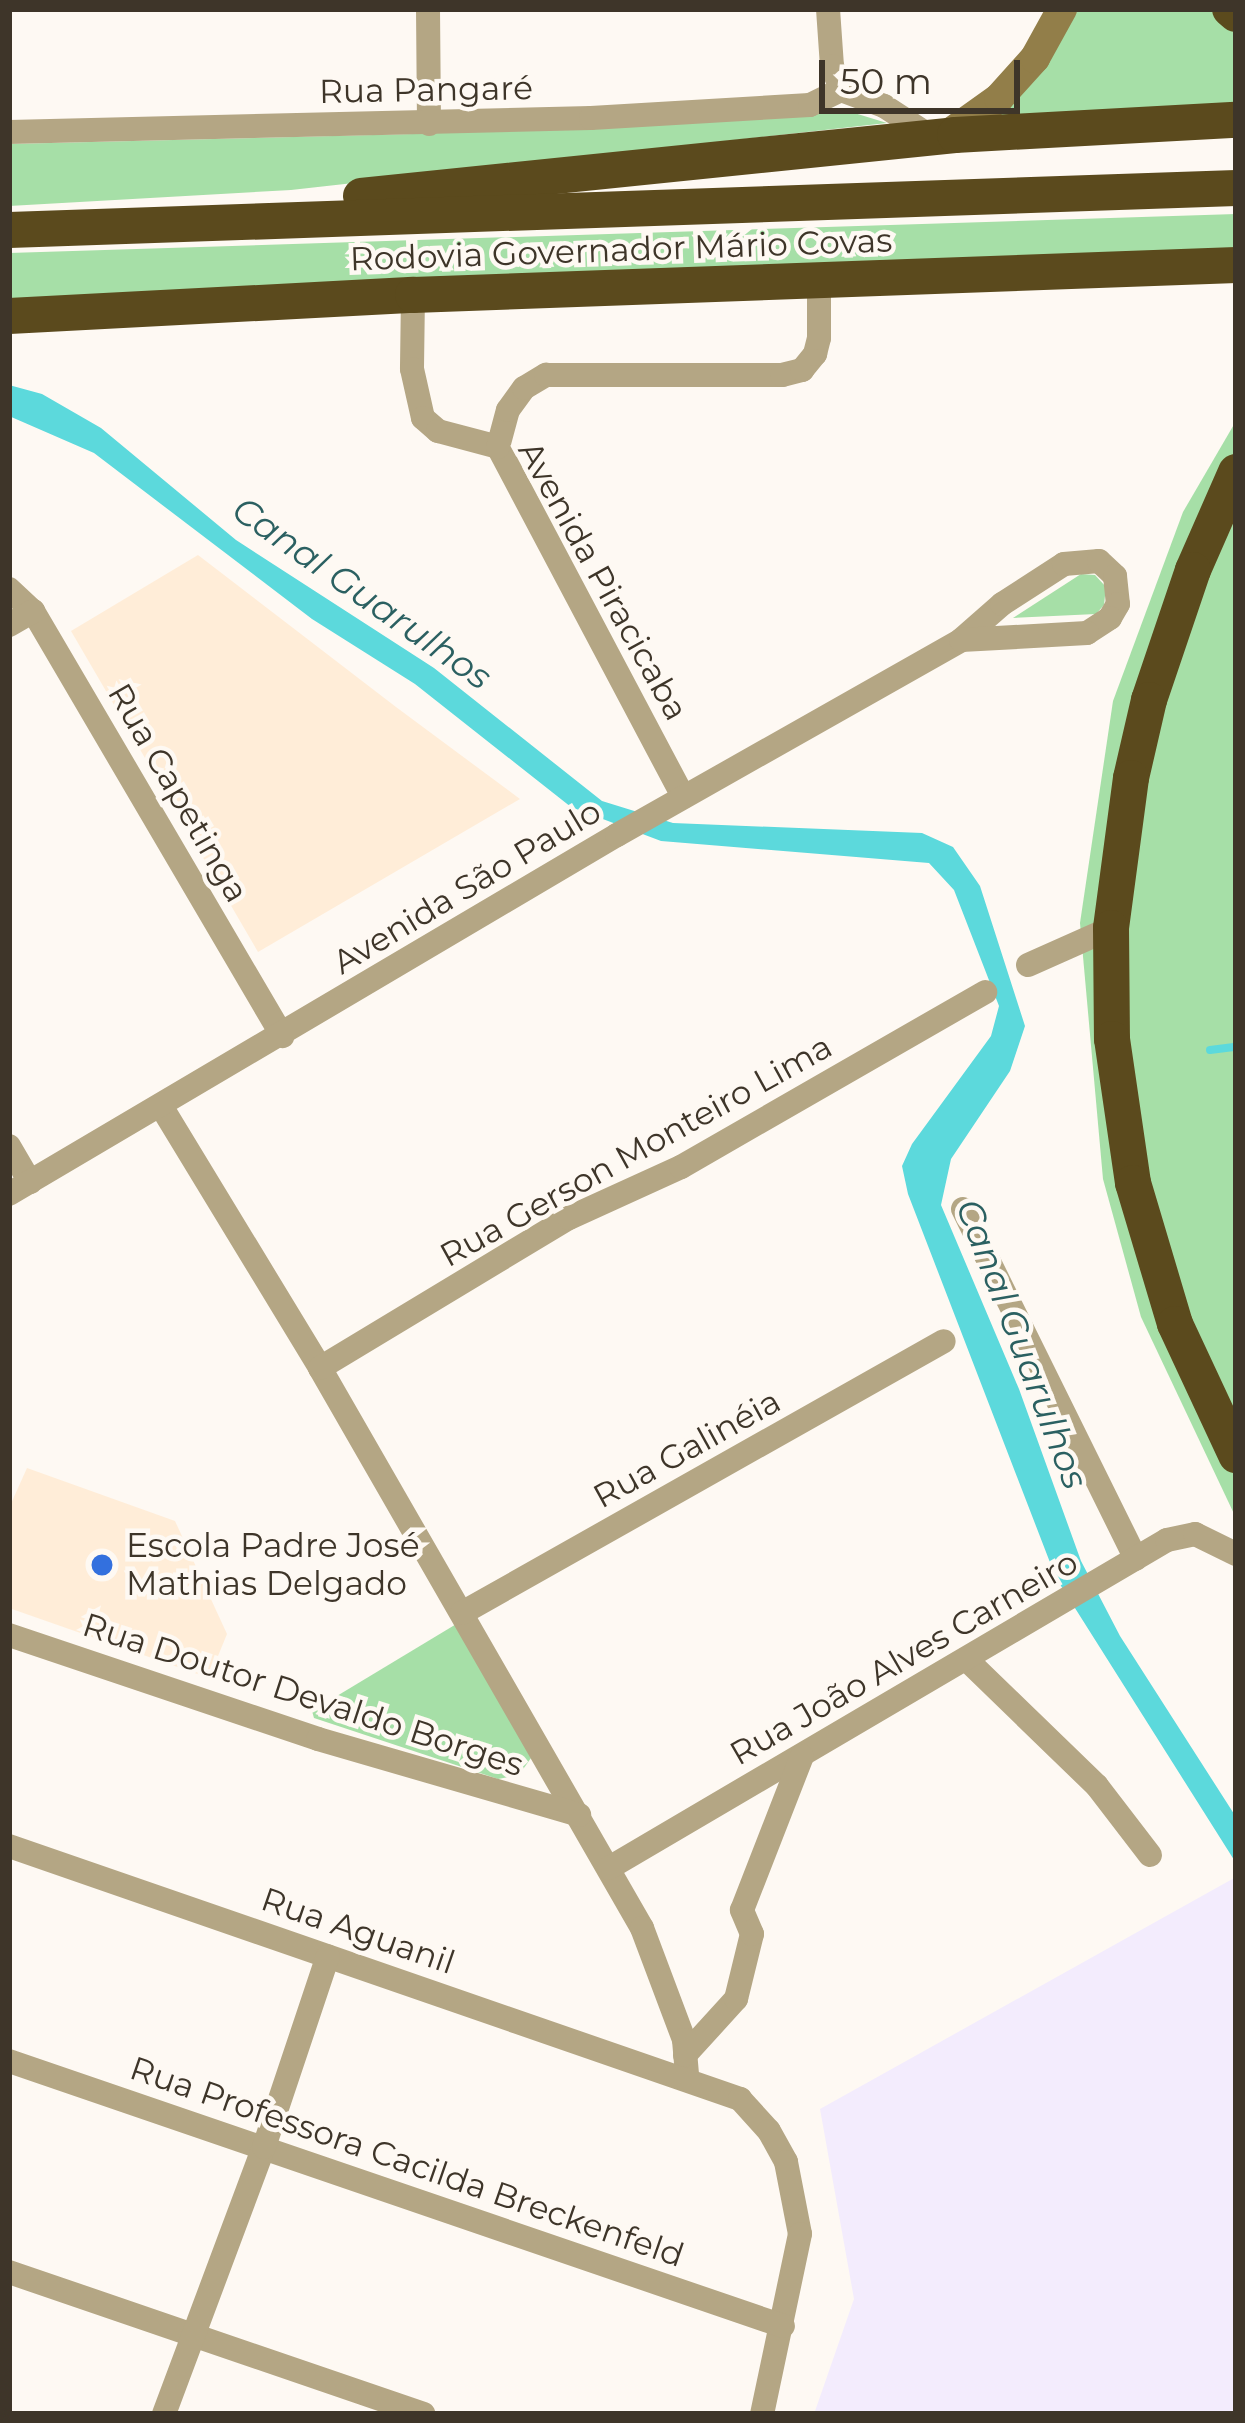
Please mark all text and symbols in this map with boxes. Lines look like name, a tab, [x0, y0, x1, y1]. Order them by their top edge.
scale bar	[825, 36, 1026, 110]
text: 50 m	[840, 59, 932, 103]
street label: Rua Pangaré	[319, 68, 533, 112]
street label: Rodovia Governador Mário Covas	[349, 221, 893, 279]
street label: Avenida Piracicaba	[510, 435, 696, 727]
water label: Canal Guarulhos	[224, 487, 500, 699]
street label: Rua Capetinga	[99, 677, 257, 909]
street label: Avenida São Paulo	[326, 791, 608, 983]
street label: Rua Gerson Monteiro Lima	[433, 1027, 839, 1275]
water label: Canal Guarulhos	[947, 1193, 1097, 1495]
street label: Rua Galinéia	[587, 1381, 787, 1517]
place label: Escola Padre José Mathias Delgado	[126, 1526, 420, 1604]
street label: Rua João Alves Carneiro	[723, 1542, 1085, 1774]
marker: Escola Padre José Mathias Delgado	[89, 1552, 115, 1578]
street label: Rua Doutor Devaldo Borges	[78, 1605, 528, 1785]
street label: Rua Aguanil	[256, 1879, 460, 1983]
street label: Rua Professora Cacilda Breckenfeld	[125, 2048, 689, 2276]

